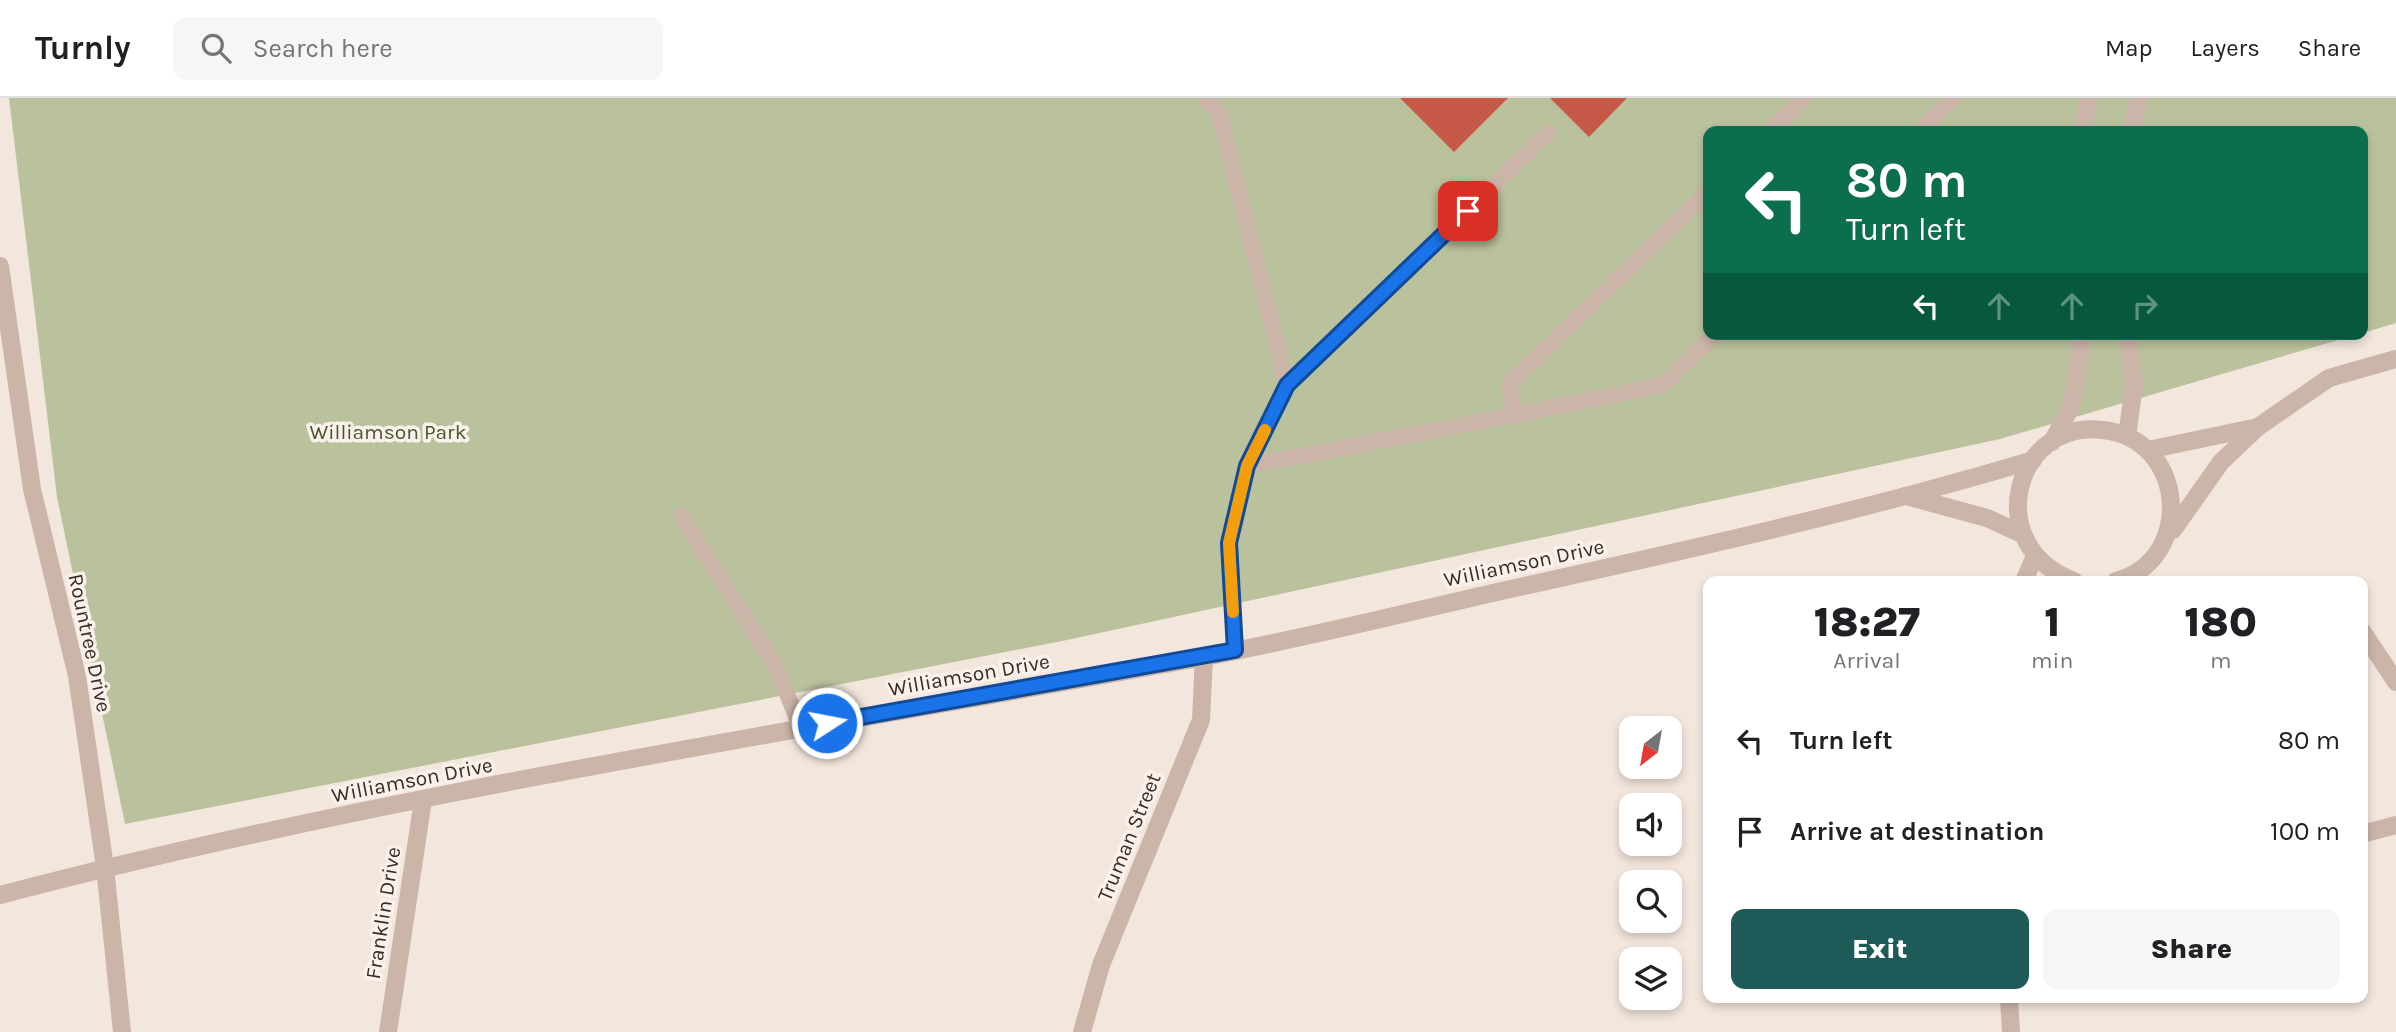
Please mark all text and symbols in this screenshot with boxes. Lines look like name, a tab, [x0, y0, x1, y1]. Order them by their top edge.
search box	[173, 17, 663, 80]
text: Turnly	[35, 29, 131, 67]
icon: search	[197, 29, 235, 67]
text: Search here	[253, 33, 393, 64]
text: Map	[2105, 34, 2153, 62]
text: Layers	[2191, 34, 2260, 62]
text: Share	[2298, 34, 2361, 62]
text: 80 m	[1846, 152, 1968, 209]
icon: left	[1731, 154, 1822, 245]
pin	[1438, 181, 1498, 241]
icon: arrive	[1449, 192, 1487, 230]
text: Turn left	[1846, 211, 1966, 248]
icon: left	[1907, 287, 1945, 325]
icon: ahead	[1980, 287, 2018, 325]
icon: ahead	[2053, 287, 2091, 325]
icon: right	[2126, 287, 2164, 325]
park label: Williamson Park	[309, 420, 467, 444]
street label: Williamson Drive	[1442, 534, 1606, 592]
street label: Rountree Drive	[64, 572, 116, 714]
text: 18:27	[1814, 597, 1920, 647]
text: 1	[2044, 597, 2060, 647]
text: 180	[2184, 597, 2257, 647]
text: Arrival	[1833, 647, 1901, 674]
text: min	[2031, 647, 2073, 674]
text: m	[2210, 647, 2231, 674]
street label: Williamson Drive	[886, 649, 1052, 701]
position arrow	[790, 686, 864, 760]
north arrow	[1619, 716, 1682, 779]
map controls	[1619, 716, 1682, 1010]
icon: left	[1731, 722, 1769, 760]
text: Turn left	[1790, 725, 1892, 756]
text: 80 m	[2278, 725, 2340, 756]
street label: Williamson Drive	[329, 753, 495, 807]
street label: Truman Street	[1092, 769, 1166, 904]
button: sound	[1619, 793, 1682, 856]
icon: arrive	[1731, 813, 1769, 851]
text: Arrive at destination	[1790, 816, 2044, 847]
text: 100 m	[2270, 816, 2340, 847]
street label: Franklin Drive	[361, 845, 405, 981]
button: search	[1619, 870, 1682, 933]
button: Exit	[1731, 909, 2029, 989]
button: Share	[2043, 909, 2340, 989]
button: layers	[1619, 947, 1682, 1010]

